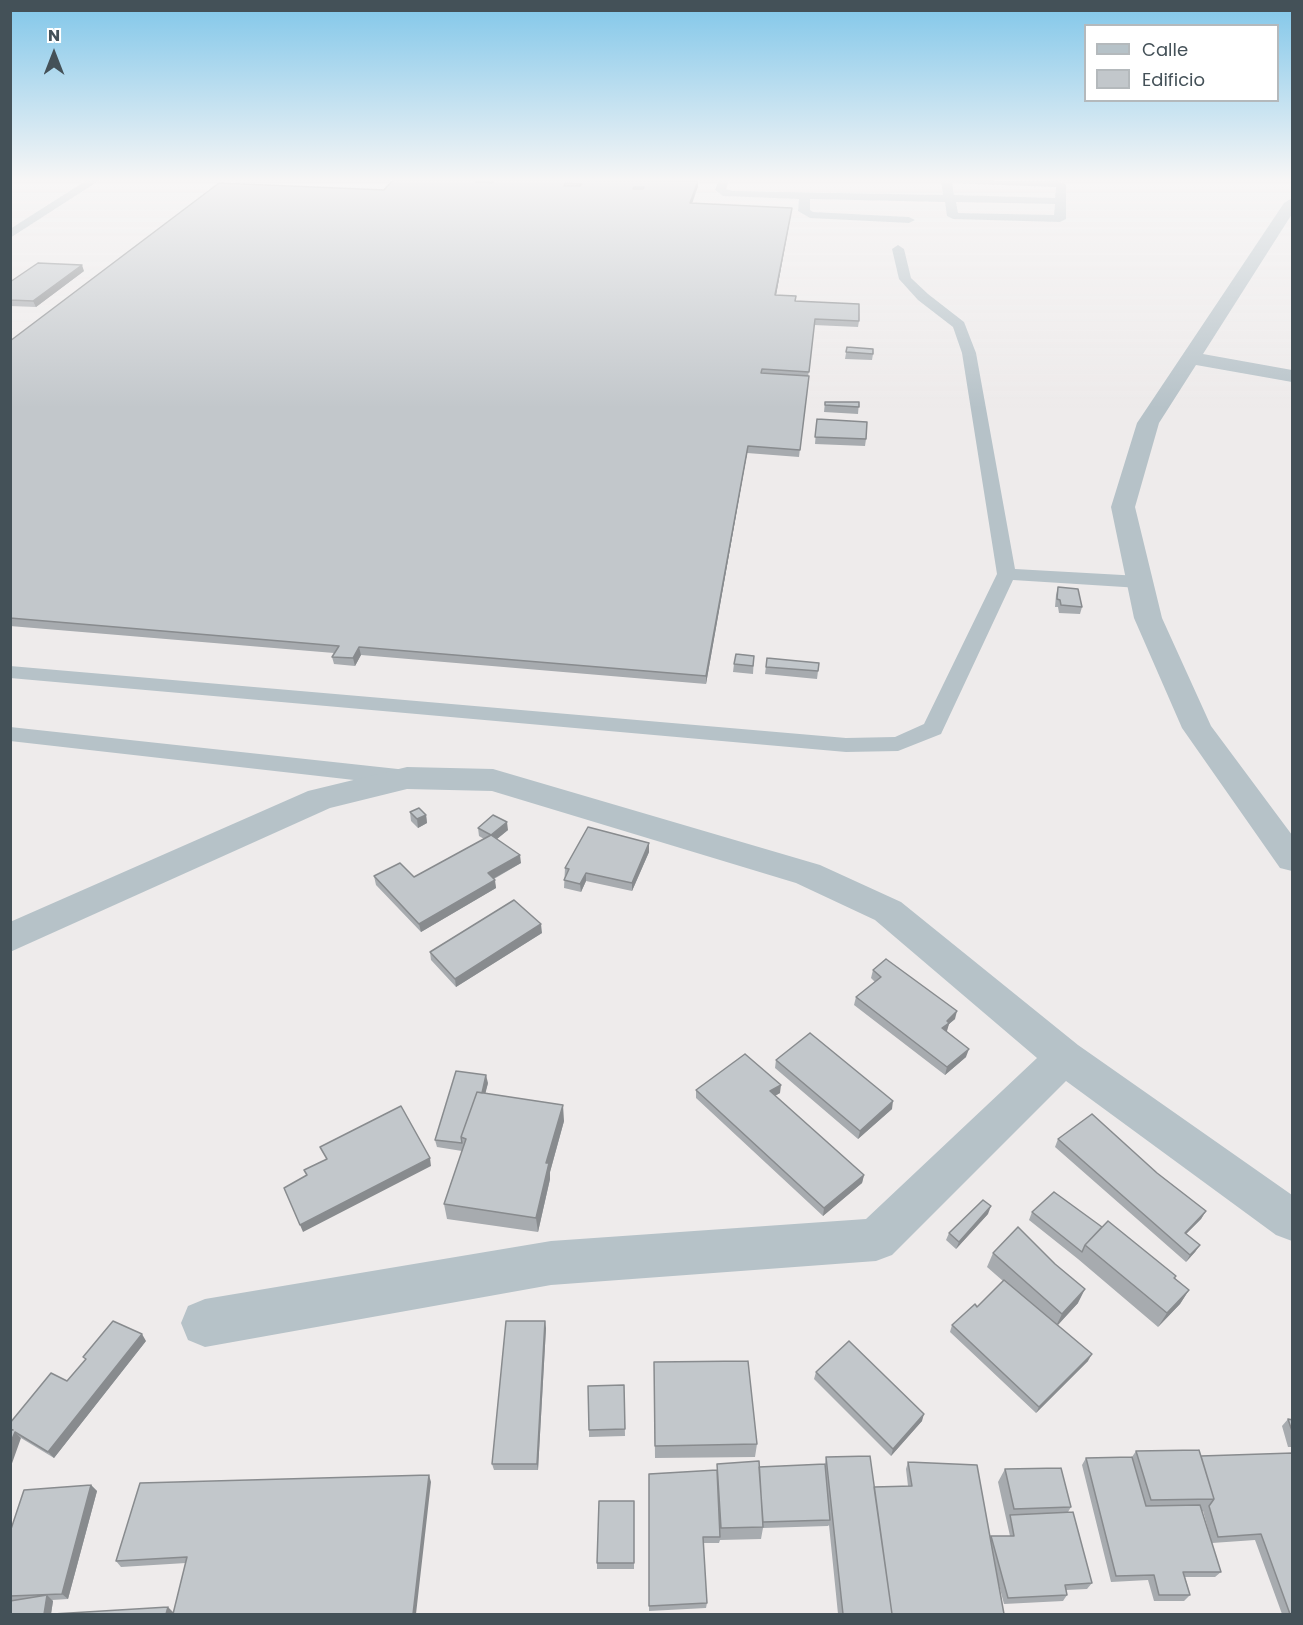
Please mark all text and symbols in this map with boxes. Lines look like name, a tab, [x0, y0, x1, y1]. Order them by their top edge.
north arrow	[24, 24, 84, 84]
text: N	[48, 24, 60, 47]
legend	[1084, 24, 1279, 102]
text: Calle	[1142, 37, 1188, 62]
text: Edificio	[1142, 67, 1205, 92]

